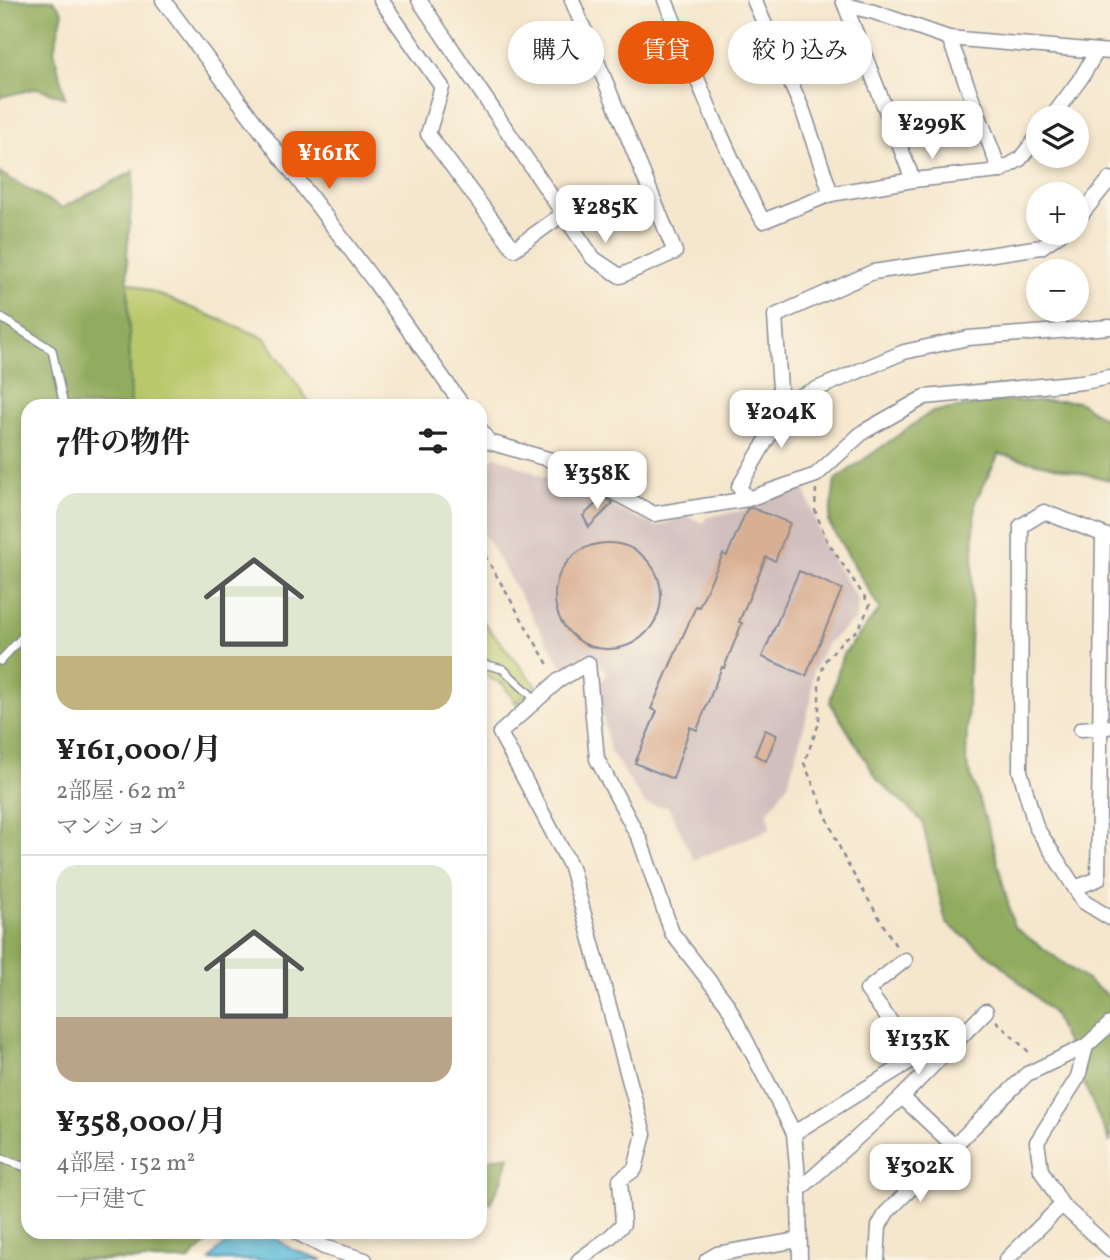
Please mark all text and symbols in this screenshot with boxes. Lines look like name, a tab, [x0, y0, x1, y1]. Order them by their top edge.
chip: 購入	[508, 21, 604, 84]
chip: 賃貸	[618, 21, 714, 84]
chip: 絞り込み	[728, 21, 872, 84]
pin: ¥299K	[883, 102, 981, 161]
map controls	[1026, 105, 1089, 322]
button: layers	[1026, 105, 1089, 168]
text: ¥299K	[898, 108, 966, 140]
pin: ¥161K	[280, 132, 378, 191]
text: ¥161K	[298, 138, 360, 170]
button: +	[1026, 182, 1089, 245]
pin: ¥285K	[556, 186, 654, 245]
text: ¥285K	[572, 192, 638, 224]
button: −	[1026, 259, 1089, 322]
pin: ¥204K	[732, 391, 830, 450]
text: ¥204K	[746, 397, 816, 429]
icon: filters	[414, 422, 452, 460]
text: 7件の物件	[56, 423, 190, 465]
pin: ¥358K	[548, 452, 646, 511]
text: ¥358K	[564, 458, 630, 490]
icon: home	[191, 539, 317, 665]
text: ¥161,000/月	[56, 730, 222, 772]
text: 2部屋 · 62 m²	[56, 776, 186, 808]
text: マンション	[56, 812, 170, 844]
icon: home	[191, 911, 317, 1037]
pin: ¥133K	[869, 1018, 967, 1077]
text: ¥133K	[886, 1024, 950, 1056]
text: ¥358,000/月	[56, 1102, 227, 1144]
pin: ¥302K	[871, 1144, 969, 1204]
text: 4部屋 · 152 m²	[56, 1148, 195, 1180]
text: ¥302K	[886, 1151, 954, 1183]
text: 一戸建て	[56, 1184, 148, 1216]

